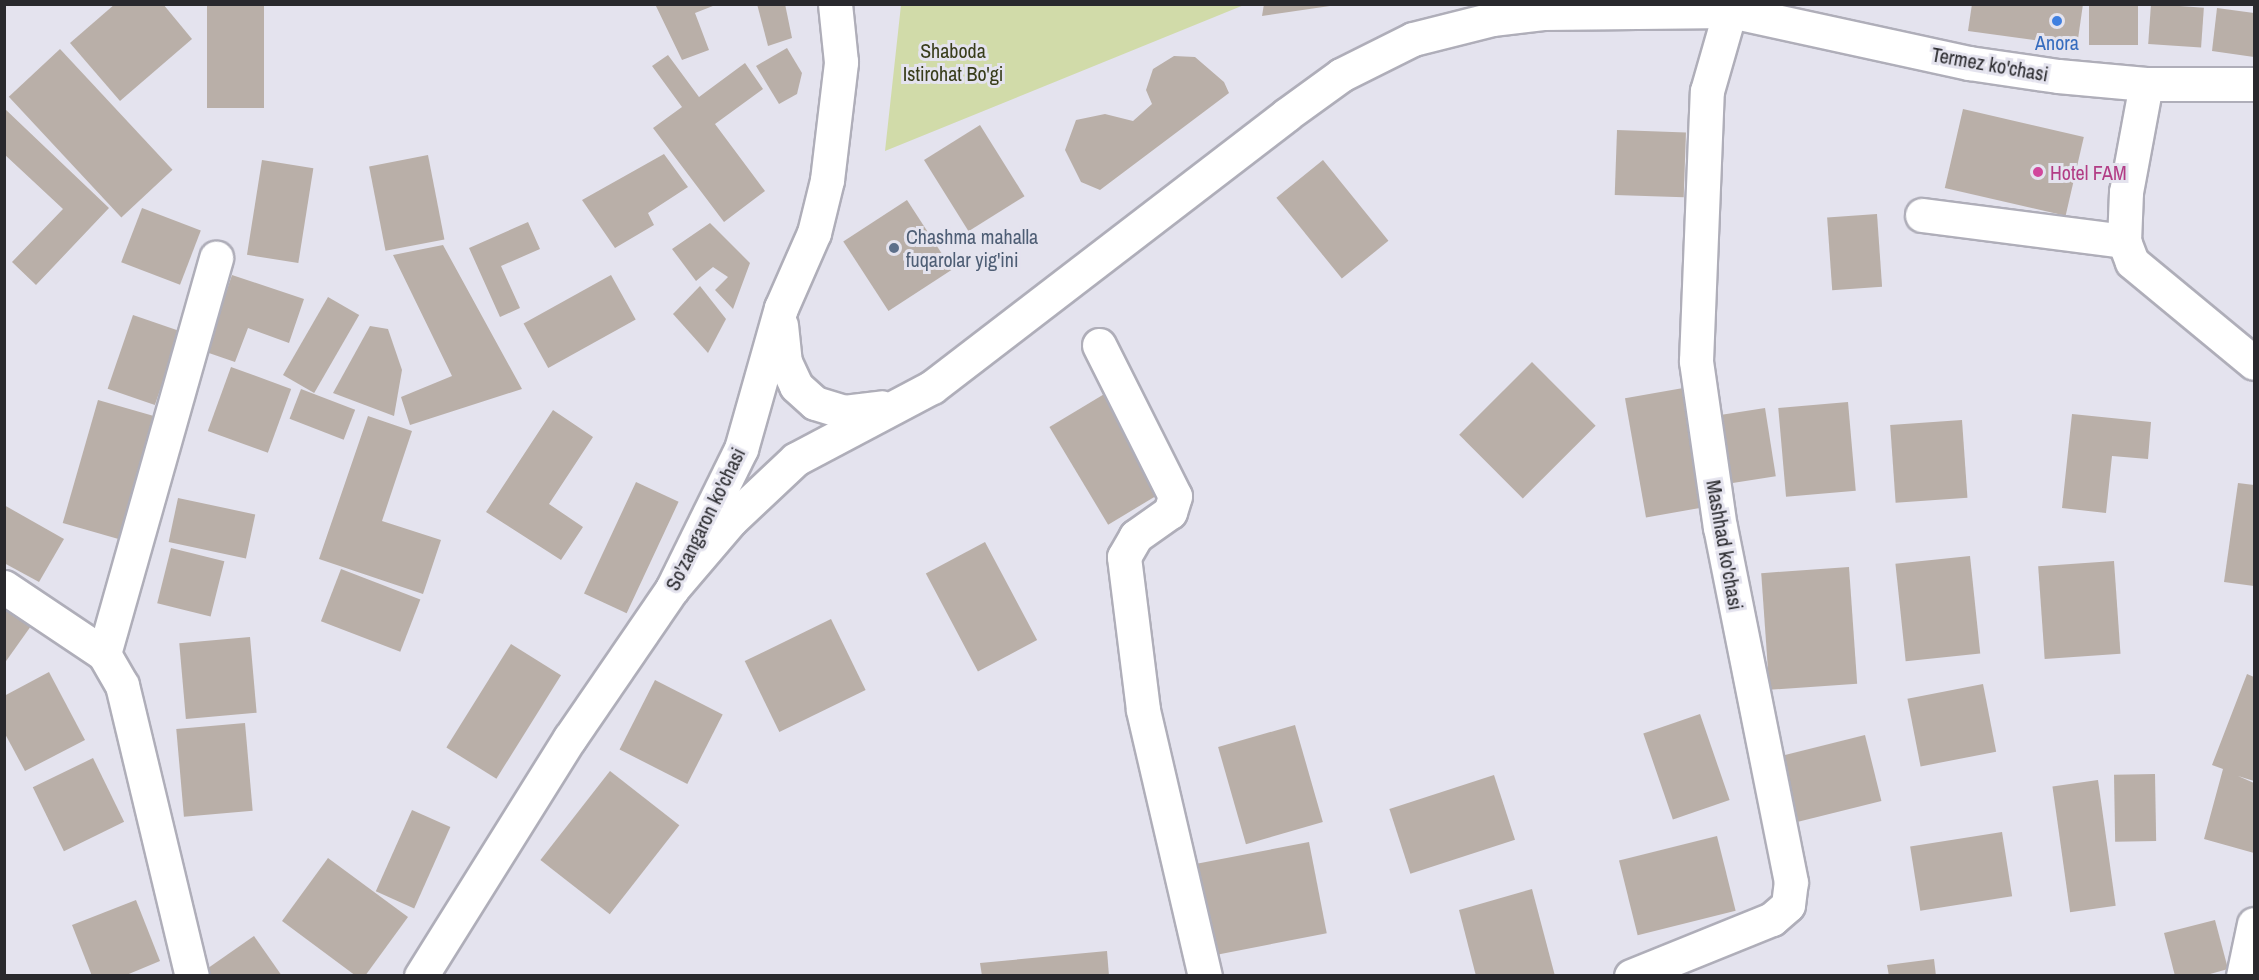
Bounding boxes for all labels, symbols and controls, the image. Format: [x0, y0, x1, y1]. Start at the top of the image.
marker: Anora [2050, 14, 2064, 28]
place label: Anora [2035, 30, 2079, 54]
park label: Shaboda Istirohat Bo'gi [903, 38, 1003, 85]
street label: Termez ko'chasi [1930, 42, 2050, 86]
place label: Hotel FAM [2050, 160, 2127, 184]
marker: Hotel FAM [2031, 165, 2045, 179]
place label: Chashma mahalla fuqarolar yig'ini [906, 225, 1038, 272]
marker: Chashma mahalla fuqarolar yig'ini [887, 241, 901, 255]
street label: So'zangaron ko'chasi [660, 444, 750, 594]
street label: Mashhad ko'chasi [1702, 478, 1748, 612]

